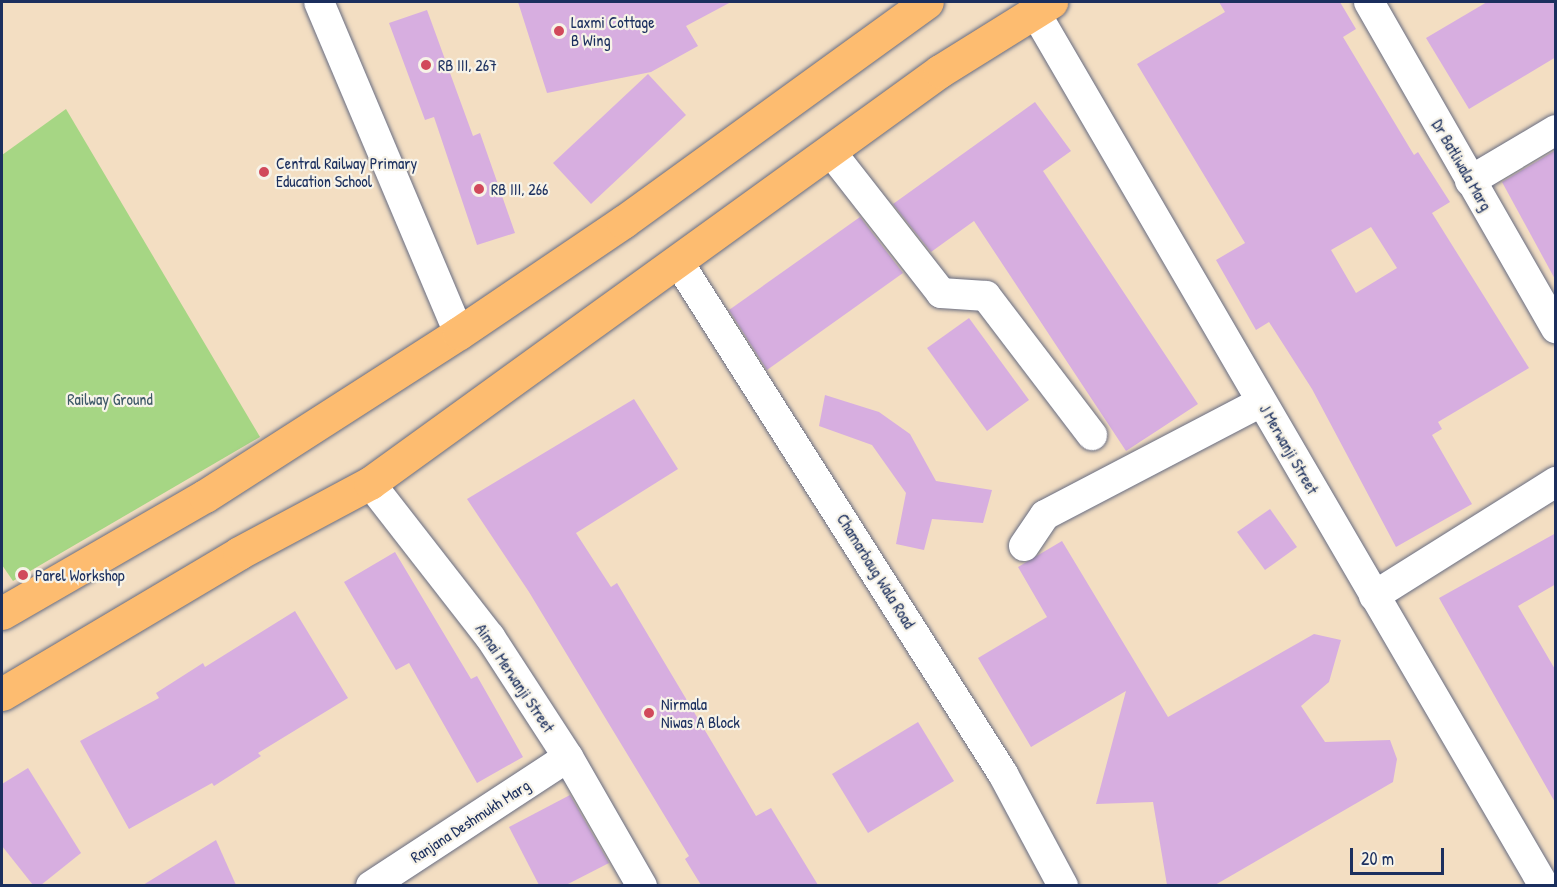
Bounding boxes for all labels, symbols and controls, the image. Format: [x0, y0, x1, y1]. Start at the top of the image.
place label: Laxmi Cottage B Wing [571, 12, 655, 50]
marker: Laxmi Cottage B Wing [552, 24, 566, 38]
place label: RB III, 267 [438, 55, 497, 75]
marker: RB III, 267 [419, 58, 433, 72]
street label: Dr Batliwala Marg [1428, 116, 1496, 214]
place label: Central Railway Primary Education School [276, 153, 417, 191]
marker: Central Railway Primary Education School [257, 165, 271, 179]
place label: RB III, 266 [491, 179, 549, 199]
marker: RB III, 266 [472, 182, 486, 196]
park label: Railway Ground [67, 389, 153, 409]
street label: J Merwanji Street [1255, 401, 1323, 497]
street label: Chamarbaug Wala Road [833, 510, 919, 632]
place label: Parel Workshop [35, 565, 125, 585]
marker: Parel Workshop [16, 568, 30, 582]
street label: Aimai Merwanji Street [472, 620, 558, 736]
place label: Nirmala Niwas A Block [661, 694, 740, 732]
marker: Nirmala Niwas A Block [642, 706, 656, 720]
street label: Ranjana Deshmukh Marg [407, 775, 533, 867]
scale bar [1353, 836, 1448, 874]
text: 20 m [1361, 846, 1394, 871]

